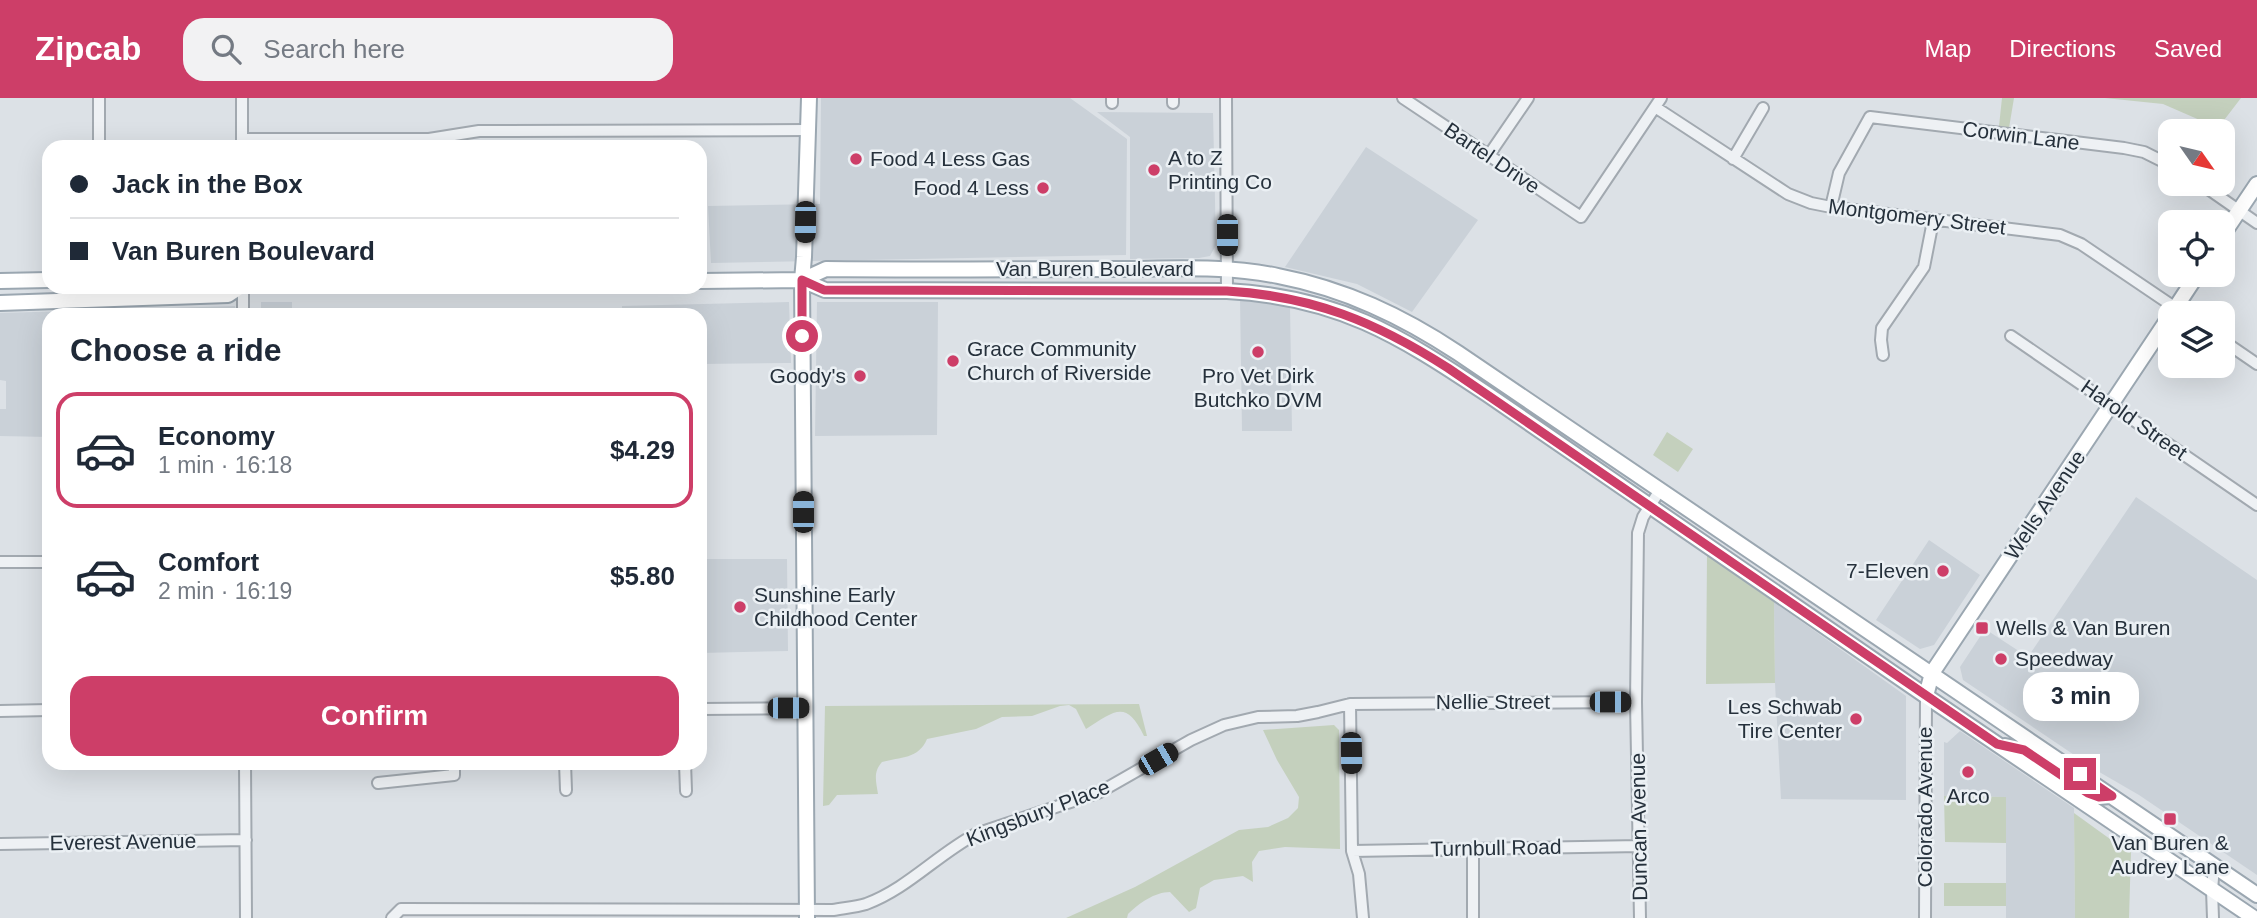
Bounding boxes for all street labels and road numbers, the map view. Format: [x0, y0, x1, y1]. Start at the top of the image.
street label: Bartel Drive [1440, 117, 1544, 198]
street label: Corwin Lane [1961, 117, 2081, 154]
street label: Montgomery Street [1827, 194, 2007, 239]
street label: Van Buren Boulevard [996, 257, 1194, 280]
street label: Harold Street [2077, 375, 2192, 465]
street label: Wells Avenue [2000, 446, 2089, 564]
street label: Nellie Street [1436, 690, 1550, 713]
street label: Colorado Avenue [1913, 727, 1936, 887]
street label: Duncan Avenue [1626, 753, 1651, 901]
street label: Kingsbury Place [963, 775, 1113, 850]
street label: Everest Avenue [49, 829, 197, 854]
street label: Turnbull Road [1430, 835, 1562, 860]

